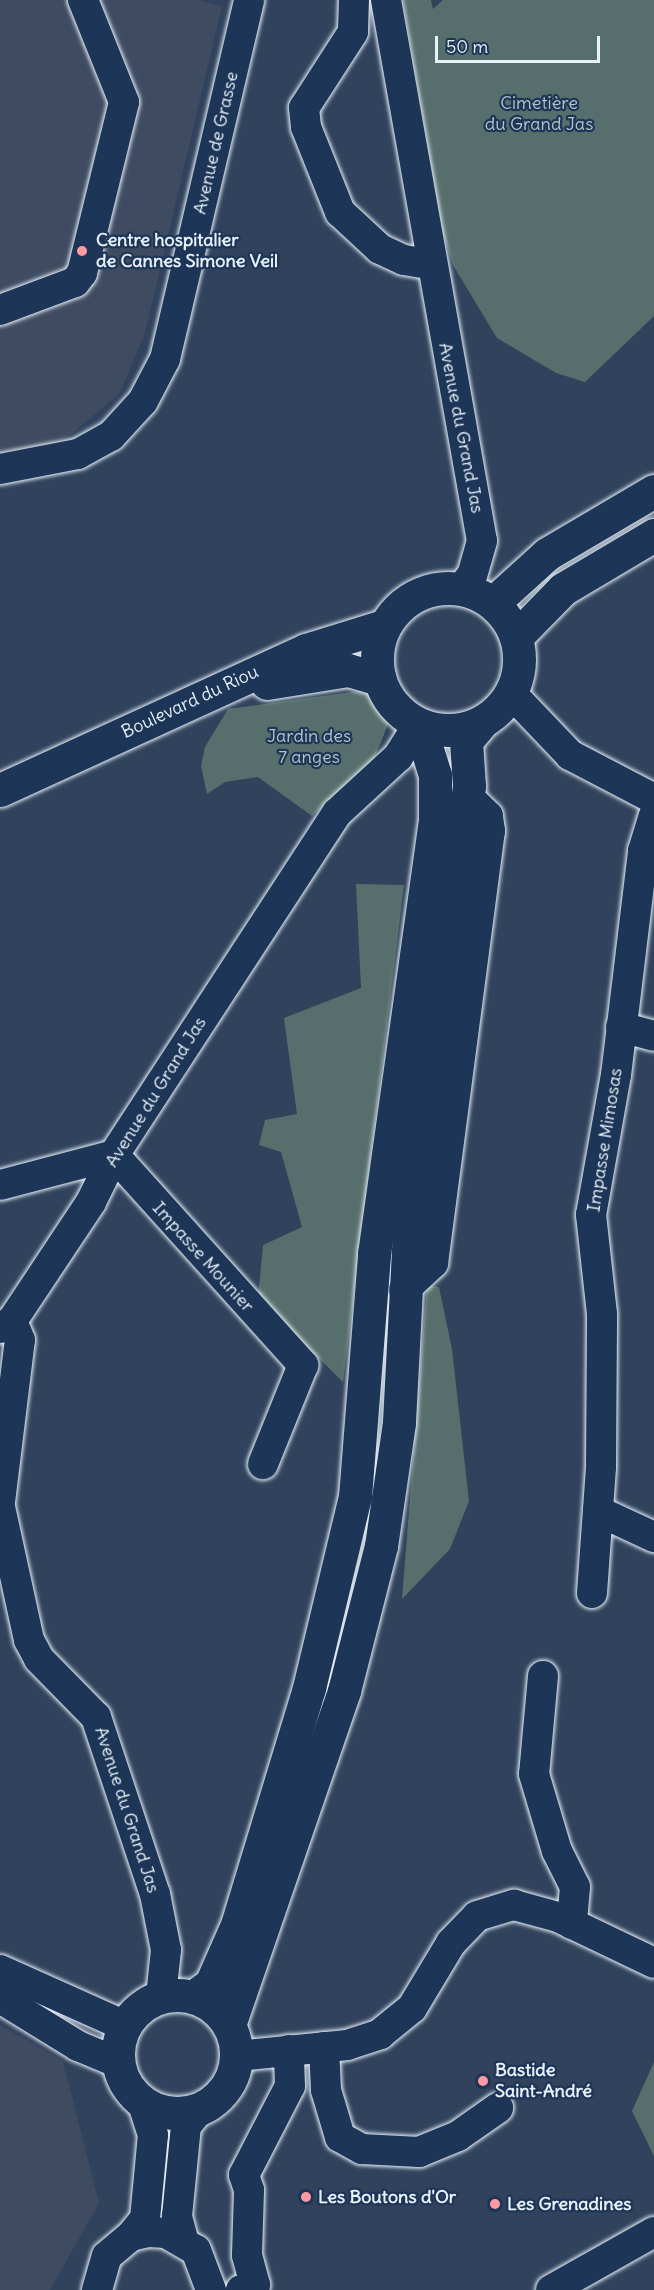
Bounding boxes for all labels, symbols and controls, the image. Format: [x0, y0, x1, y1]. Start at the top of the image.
scale bar [438, 24, 603, 62]
text: 50 m [446, 35, 488, 58]
street label: Avenue de Grasse [189, 70, 243, 216]
park label: Cimetière du Grand Jas [485, 93, 593, 136]
place label: Centre hospitalier de Cannes Simone Veil [96, 230, 278, 272]
marker: Centre hospitalier de Cannes Simone Veil [73, 242, 91, 260]
street label: Avenue du Grand Jas [434, 341, 488, 515]
street label: Boulevard du Riou [118, 661, 262, 743]
park label: Jardin des 7 anges [267, 726, 351, 768]
street label: Avenue du Grand Jas [101, 1013, 211, 1171]
street label: Impasse Mimosas [583, 1066, 627, 1214]
street label: Impasse Mounier [148, 1197, 258, 1317]
street label: Avenue du Grand Jas [90, 1724, 164, 1896]
place label: Bastide Saint-André [495, 2060, 592, 2102]
marker: Bastide Saint-André [476, 2074, 490, 2088]
place label: Les Boutons d'Or [318, 2186, 456, 2208]
marker: Les Boutons d'Or [299, 2190, 313, 2204]
place label: Les Grenadines [507, 2193, 631, 2215]
marker: Les Grenadines [488, 2197, 502, 2211]

